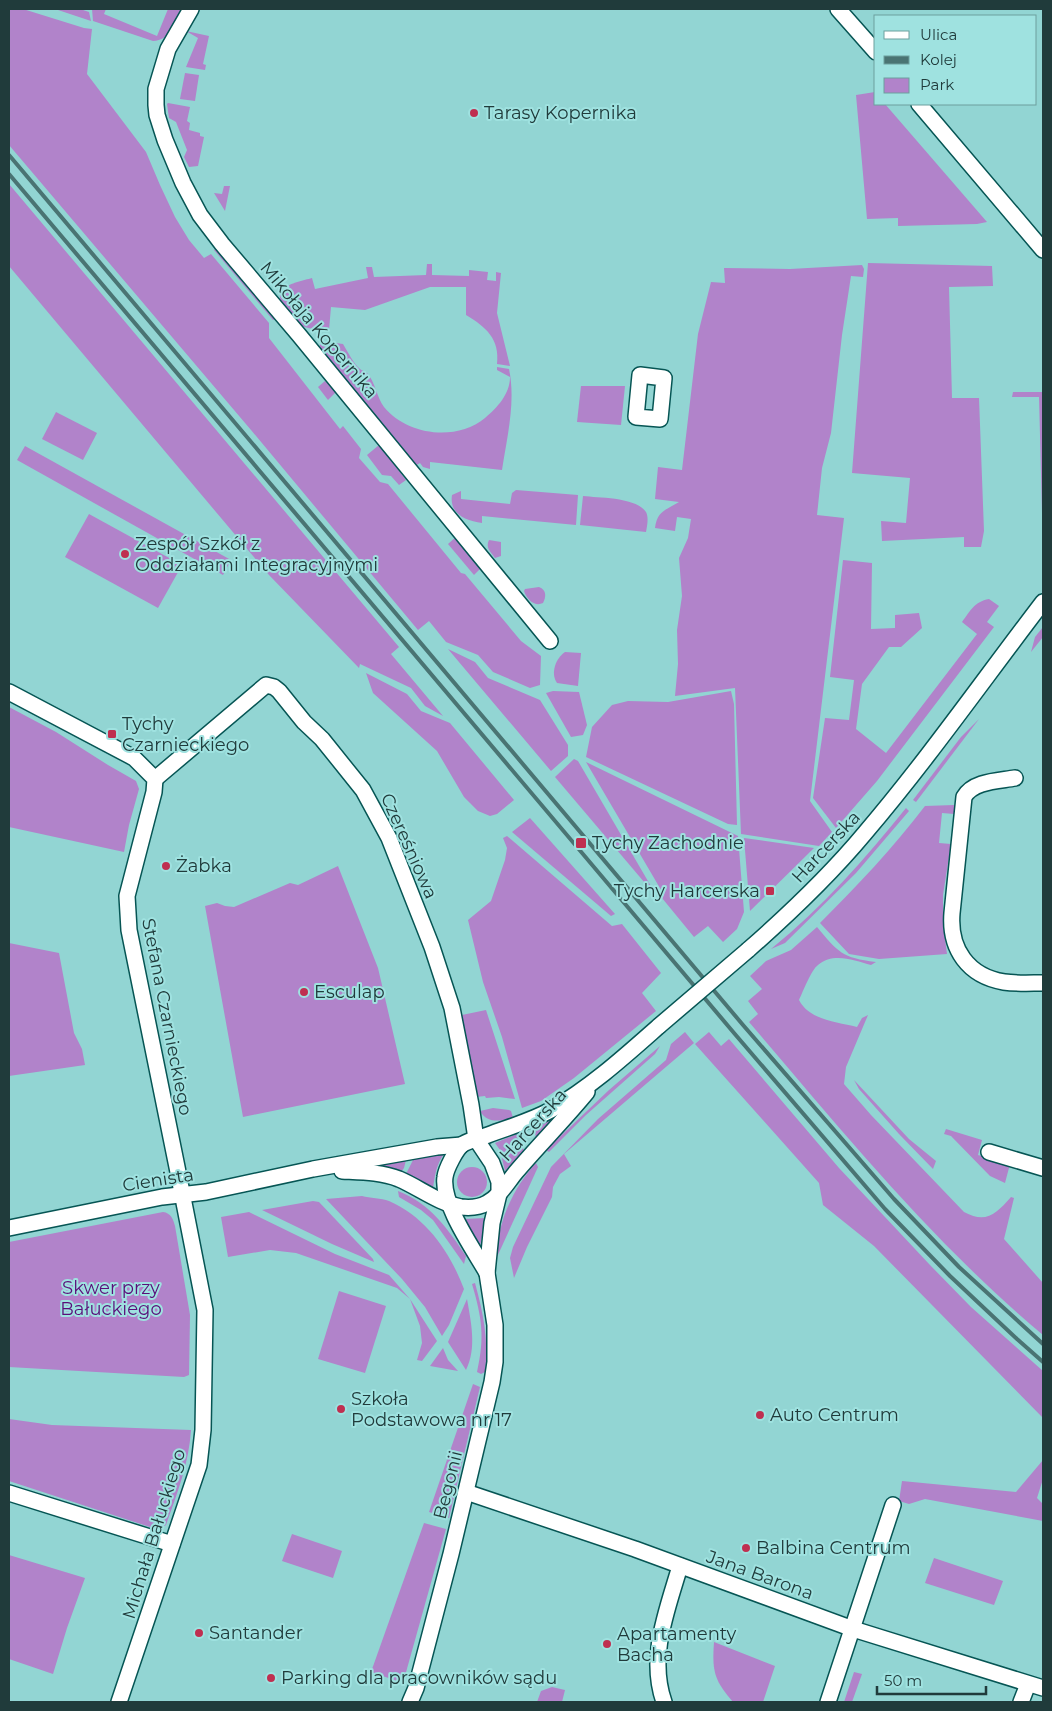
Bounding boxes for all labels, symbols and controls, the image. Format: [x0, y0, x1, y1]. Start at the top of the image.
legend [874, 15, 1037, 105]
text: Ulica [920, 25, 957, 44]
text: Kolej [920, 50, 957, 69]
text: Park [920, 75, 954, 94]
place label: Tarasy Kopernika [484, 102, 637, 124]
marker: Tarasy Kopernika [468, 107, 480, 119]
street label: Mikołaja Kopernika [255, 257, 383, 403]
place label: Zespół Szkół z Oddziałami Integracyjnymi [135, 533, 378, 576]
marker: Zespół Szkół z Oddziałami Integracyjnymi [119, 548, 131, 560]
place label: Tychy Czarnieckiego [122, 713, 249, 756]
marker: Tychy Czarnieckiego [106, 728, 118, 740]
street label: Czereśniowa [376, 790, 442, 902]
street label: Harcerska [787, 806, 865, 888]
place label: Tychy Zachodnie [592, 832, 744, 854]
marker: Tychy Zachodnie [574, 836, 588, 850]
place label: Żabka [176, 855, 232, 877]
marker: Żabka [160, 860, 172, 872]
place label: Tychy Harcerska [614, 880, 760, 902]
marker: Tychy Harcerska [764, 885, 776, 897]
street label: Stefana Czarnieckiego [137, 917, 197, 1117]
place label: Esculap [314, 981, 385, 1003]
marker: Esculap [298, 986, 310, 998]
street label: Harcerska [495, 1084, 571, 1166]
street label: Cienista [121, 1164, 195, 1196]
park label: Skwer przy Bałuckiego [60, 1277, 162, 1320]
place label: Szkoła Podstawowa nr 17 [351, 1388, 512, 1431]
marker: Szkoła Podstawowa nr 17 [335, 1403, 347, 1415]
place label: Auto Centrum [770, 1404, 899, 1426]
marker: Auto Centrum [754, 1409, 766, 1421]
street label: Michała Bałuckiego [118, 1446, 190, 1622]
street label: Begonii [429, 1448, 467, 1522]
place label: Balbina Centrum [756, 1537, 911, 1559]
marker: Balbina Centrum [740, 1542, 752, 1554]
street label: Jana Barona [702, 1545, 817, 1605]
place label: Santander [209, 1622, 303, 1644]
place label: Apartamenty Bacha [617, 1623, 737, 1666]
marker: Santander [193, 1627, 205, 1639]
marker: Apartamenty Bacha [601, 1638, 613, 1650]
scale bar [877, 1664, 986, 1696]
place label: Parking dla pracowników sądu [281, 1667, 557, 1689]
text: 50 m [884, 1671, 922, 1690]
marker: Parking dla pracowników sądu [265, 1672, 277, 1684]

